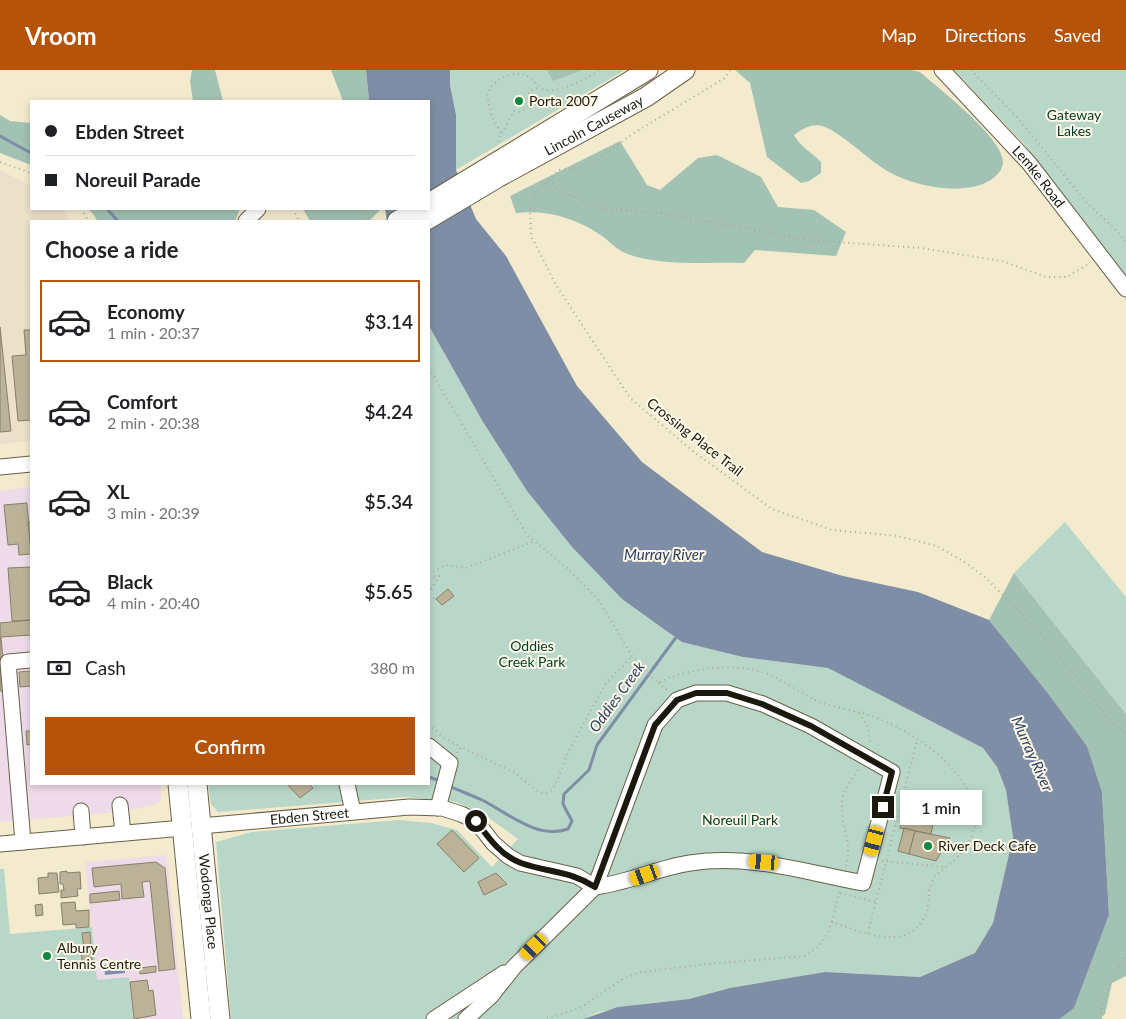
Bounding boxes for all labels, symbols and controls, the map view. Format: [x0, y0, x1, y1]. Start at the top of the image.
text: Vroom [25, 21, 97, 50]
text: Map [881, 24, 917, 46]
text: Directions [945, 24, 1026, 46]
text: Saved [1054, 24, 1101, 46]
street label: Lincoln Causeway [541, 91, 647, 159]
place label: Porta 2007 [529, 92, 598, 109]
marker: Porta 2007 [513, 95, 525, 107]
park label: Gateway Lakes [1047, 106, 1102, 139]
text: Ebden Street [75, 120, 184, 143]
street label: Lemke Road [1009, 142, 1069, 211]
text: Noreuil Parade [75, 168, 201, 191]
text: Choose a ride [45, 236, 179, 263]
icon: car [47, 299, 92, 344]
text: Economy [107, 300, 185, 323]
text: $3.14 [364, 310, 413, 333]
text: 1 min · 20:37 [107, 323, 200, 342]
icon: car [47, 389, 92, 434]
text: Comfort [107, 390, 178, 413]
street label: Crossing Place Trail [644, 394, 747, 479]
text: $4.24 [364, 400, 413, 423]
text: 2 min · 20:38 [107, 413, 200, 432]
icon: car [47, 479, 92, 524]
text: XL [107, 480, 130, 503]
text: $5.34 [364, 490, 413, 513]
text: 3 min · 20:39 [107, 503, 200, 522]
water label: Murray River [624, 545, 705, 563]
icon: car [47, 569, 92, 614]
text: Black [107, 570, 153, 593]
text: $5.65 [364, 580, 413, 603]
text: 4 min · 20:40 [107, 593, 200, 612]
park label: Oddies Creek Park [499, 637, 566, 670]
icon: cash [45, 654, 73, 682]
text: Cash [85, 656, 126, 679]
water label: Oddies Creek [585, 657, 648, 735]
text: 380 m [370, 658, 415, 677]
water label: Murray River [1008, 713, 1058, 795]
button: Confirm [45, 717, 415, 775]
callout: 1 min [900, 790, 983, 824]
route end [872, 796, 894, 818]
text: 1 min [921, 798, 961, 817]
street label: Ebden Street [269, 804, 350, 828]
route start [465, 810, 487, 832]
park label: Noreuil Park [702, 811, 779, 828]
car [862, 825, 885, 857]
place label: River Deck Cafe [938, 837, 1036, 854]
marker: River Deck Cafe [922, 840, 934, 852]
street label: Wodonga Place [196, 853, 222, 950]
car [748, 853, 779, 871]
car [628, 863, 661, 887]
car [518, 931, 549, 963]
place label: Albury Tennis Centre [57, 939, 141, 972]
marker: Albury Tennis Centre [41, 950, 53, 962]

